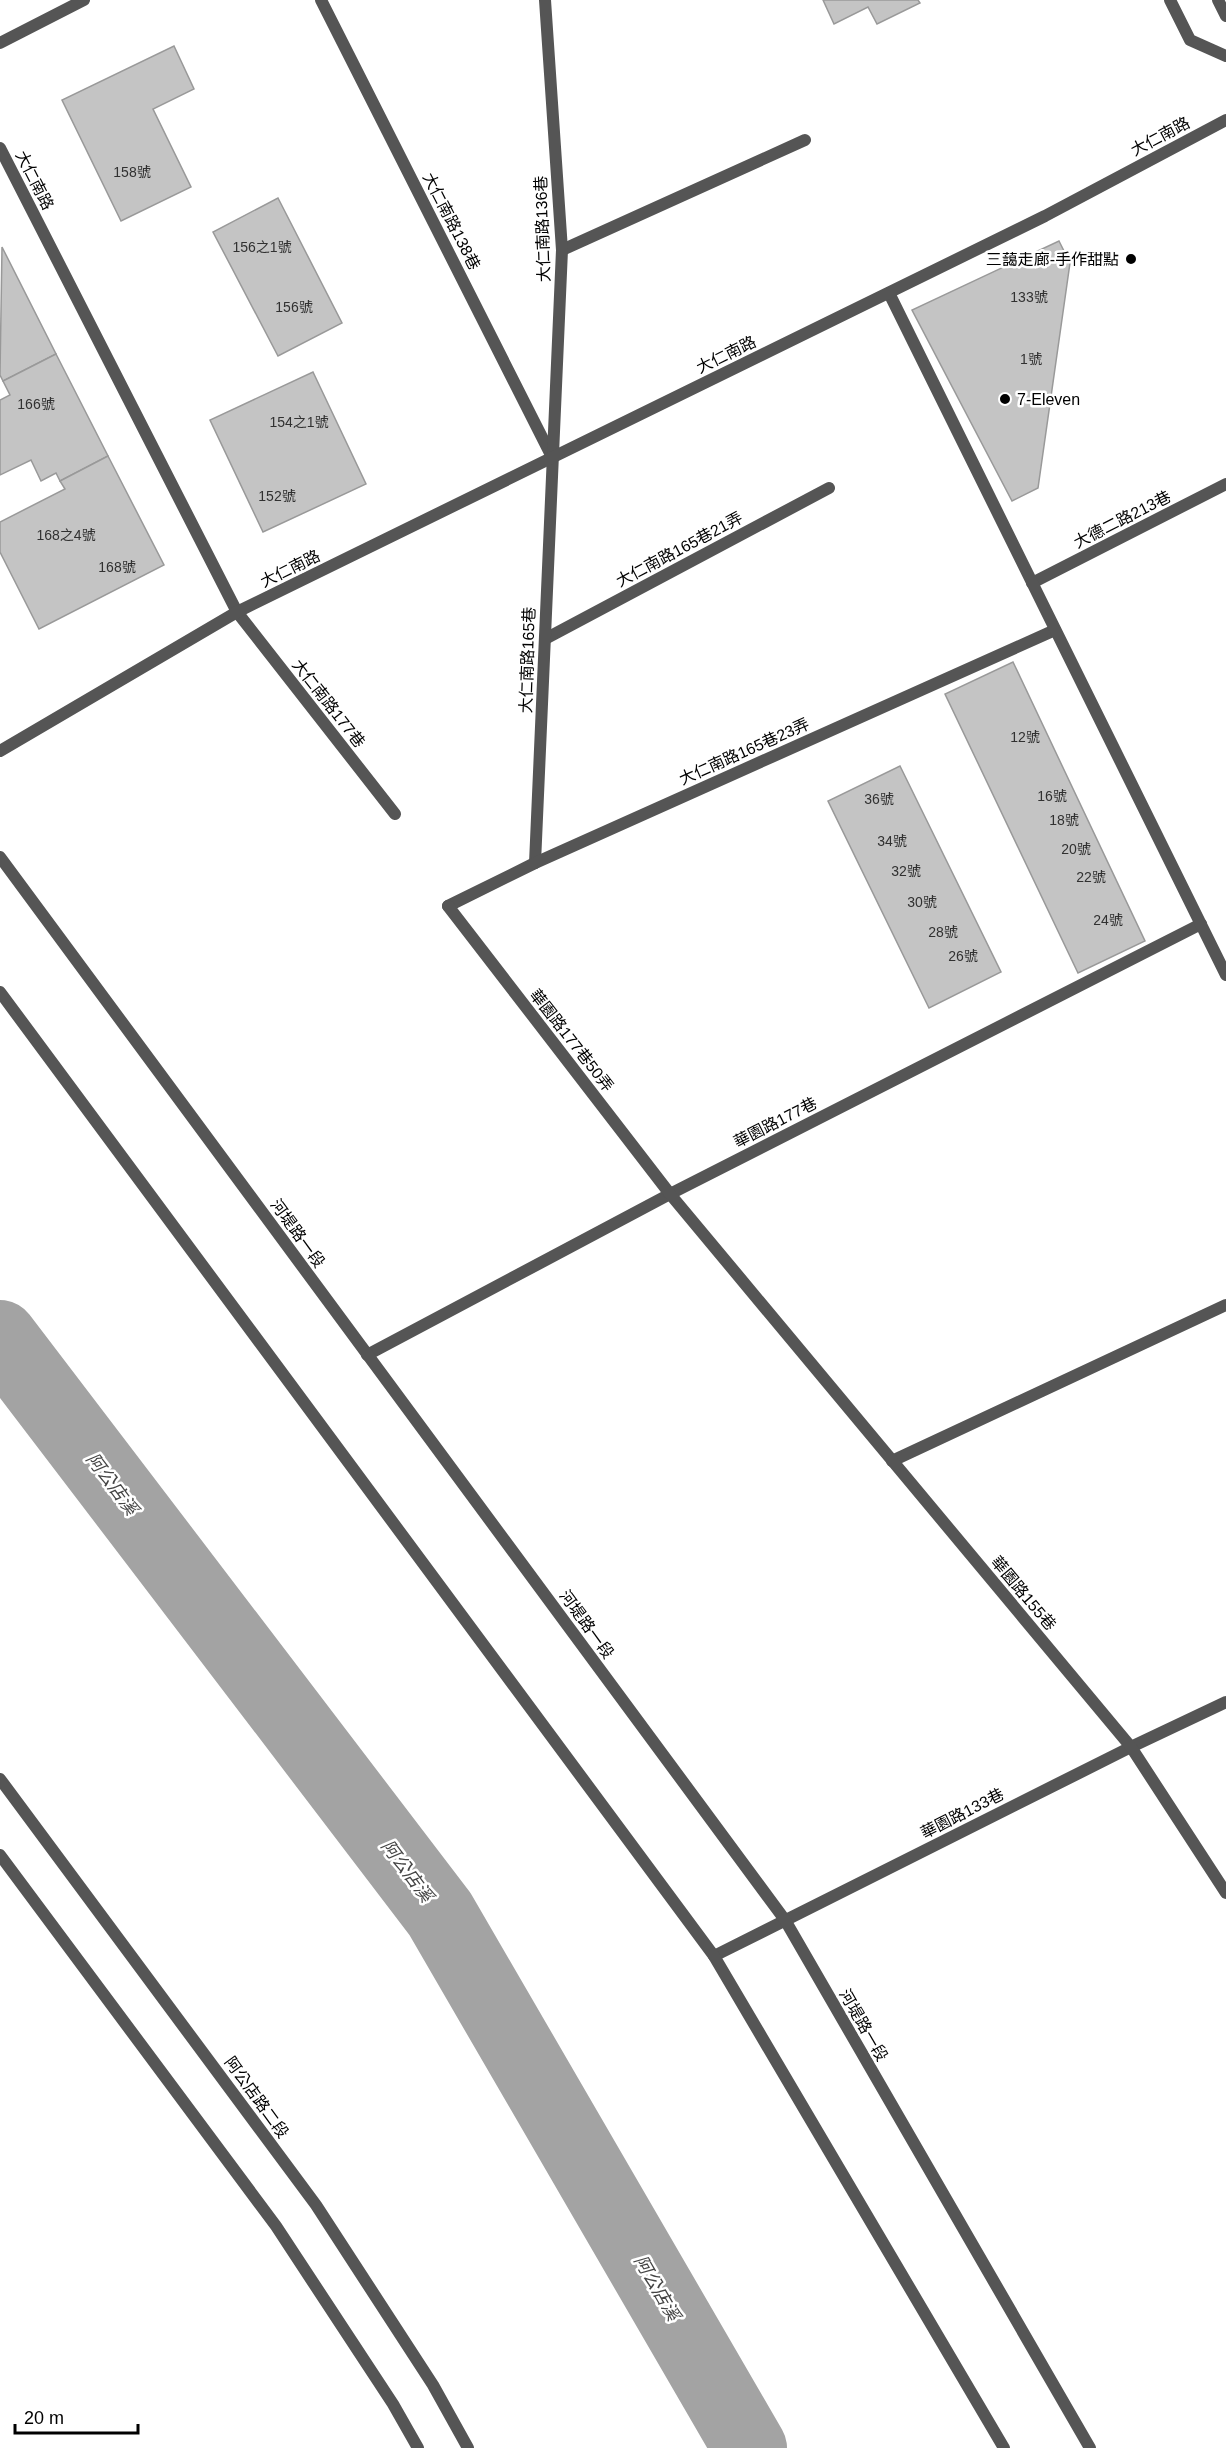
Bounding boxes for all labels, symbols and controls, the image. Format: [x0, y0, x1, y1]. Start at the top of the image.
street label: 大仁南路 [1128, 114, 1192, 159]
street label: 大仁南路 [12, 148, 57, 213]
house number: 158號 [113, 164, 151, 180]
street label: 大仁南路138巷 [420, 170, 483, 273]
street label: 大仁南路136巷 [532, 175, 553, 283]
house number: 156之1號 [232, 239, 292, 255]
place label: 三藹走廊-手作甜點 [986, 251, 1119, 268]
marker: 三藹走廊-手作甜點 [1124, 252, 1138, 266]
house number: 133號 [1010, 289, 1048, 305]
house number: 156號 [275, 299, 313, 315]
street label: 大仁南路 [694, 333, 759, 376]
house number: 1號 [1020, 351, 1042, 367]
place label: 7-Eleven [1017, 391, 1080, 408]
marker: 7-Eleven [998, 392, 1012, 406]
house number: 166號 [17, 396, 55, 412]
house number: 154之1號 [269, 414, 329, 430]
house number: 152號 [258, 488, 296, 504]
street label: 大德二路213巷 [1071, 488, 1174, 551]
street label: 大仁南路165巷21弄 [613, 509, 745, 590]
house number: 168之4號 [36, 527, 96, 543]
street label: 大仁南路 [258, 547, 323, 590]
house number: 168號 [98, 559, 136, 575]
street label: 大仁南路165巷 [517, 606, 538, 714]
street label: 大仁南路177巷 [289, 656, 368, 751]
street label: 大仁南路165巷23弄 [677, 715, 812, 788]
house number: 12號 [1010, 729, 1040, 745]
house number: 16號 [1037, 788, 1067, 804]
house number: 36號 [864, 791, 894, 807]
house number: 18號 [1049, 812, 1079, 828]
house number: 34號 [877, 833, 907, 849]
house number: 20號 [1061, 841, 1091, 857]
house number: 32號 [891, 863, 921, 879]
house number: 22號 [1076, 869, 1106, 885]
house number: 30號 [907, 894, 937, 910]
house number: 24號 [1093, 912, 1123, 928]
house number: 28號 [928, 924, 958, 940]
house number: 26號 [948, 948, 978, 964]
street label: 華園路177巷50弄 [527, 986, 617, 1095]
street label: 華園路177巷 [731, 1094, 819, 1151]
street label: 河堤路一段 [267, 1196, 328, 1271]
water label: 阿公店溪 [82, 1449, 143, 1521]
street label: 華園路155巷 [988, 1553, 1059, 1634]
street label: 河堤路一段 [556, 1587, 617, 1662]
street label: 華園路133巷 [918, 1785, 1006, 1842]
water label: 阿公店溪 [377, 1836, 438, 1908]
street label: 河堤路一段 [836, 1986, 891, 2064]
street label: 阿公店路二段 [222, 2053, 292, 2141]
water label: 阿公店溪 [630, 2252, 685, 2327]
scale bar [15, 2397, 138, 2435]
text: 20 m [24, 2408, 64, 2428]

